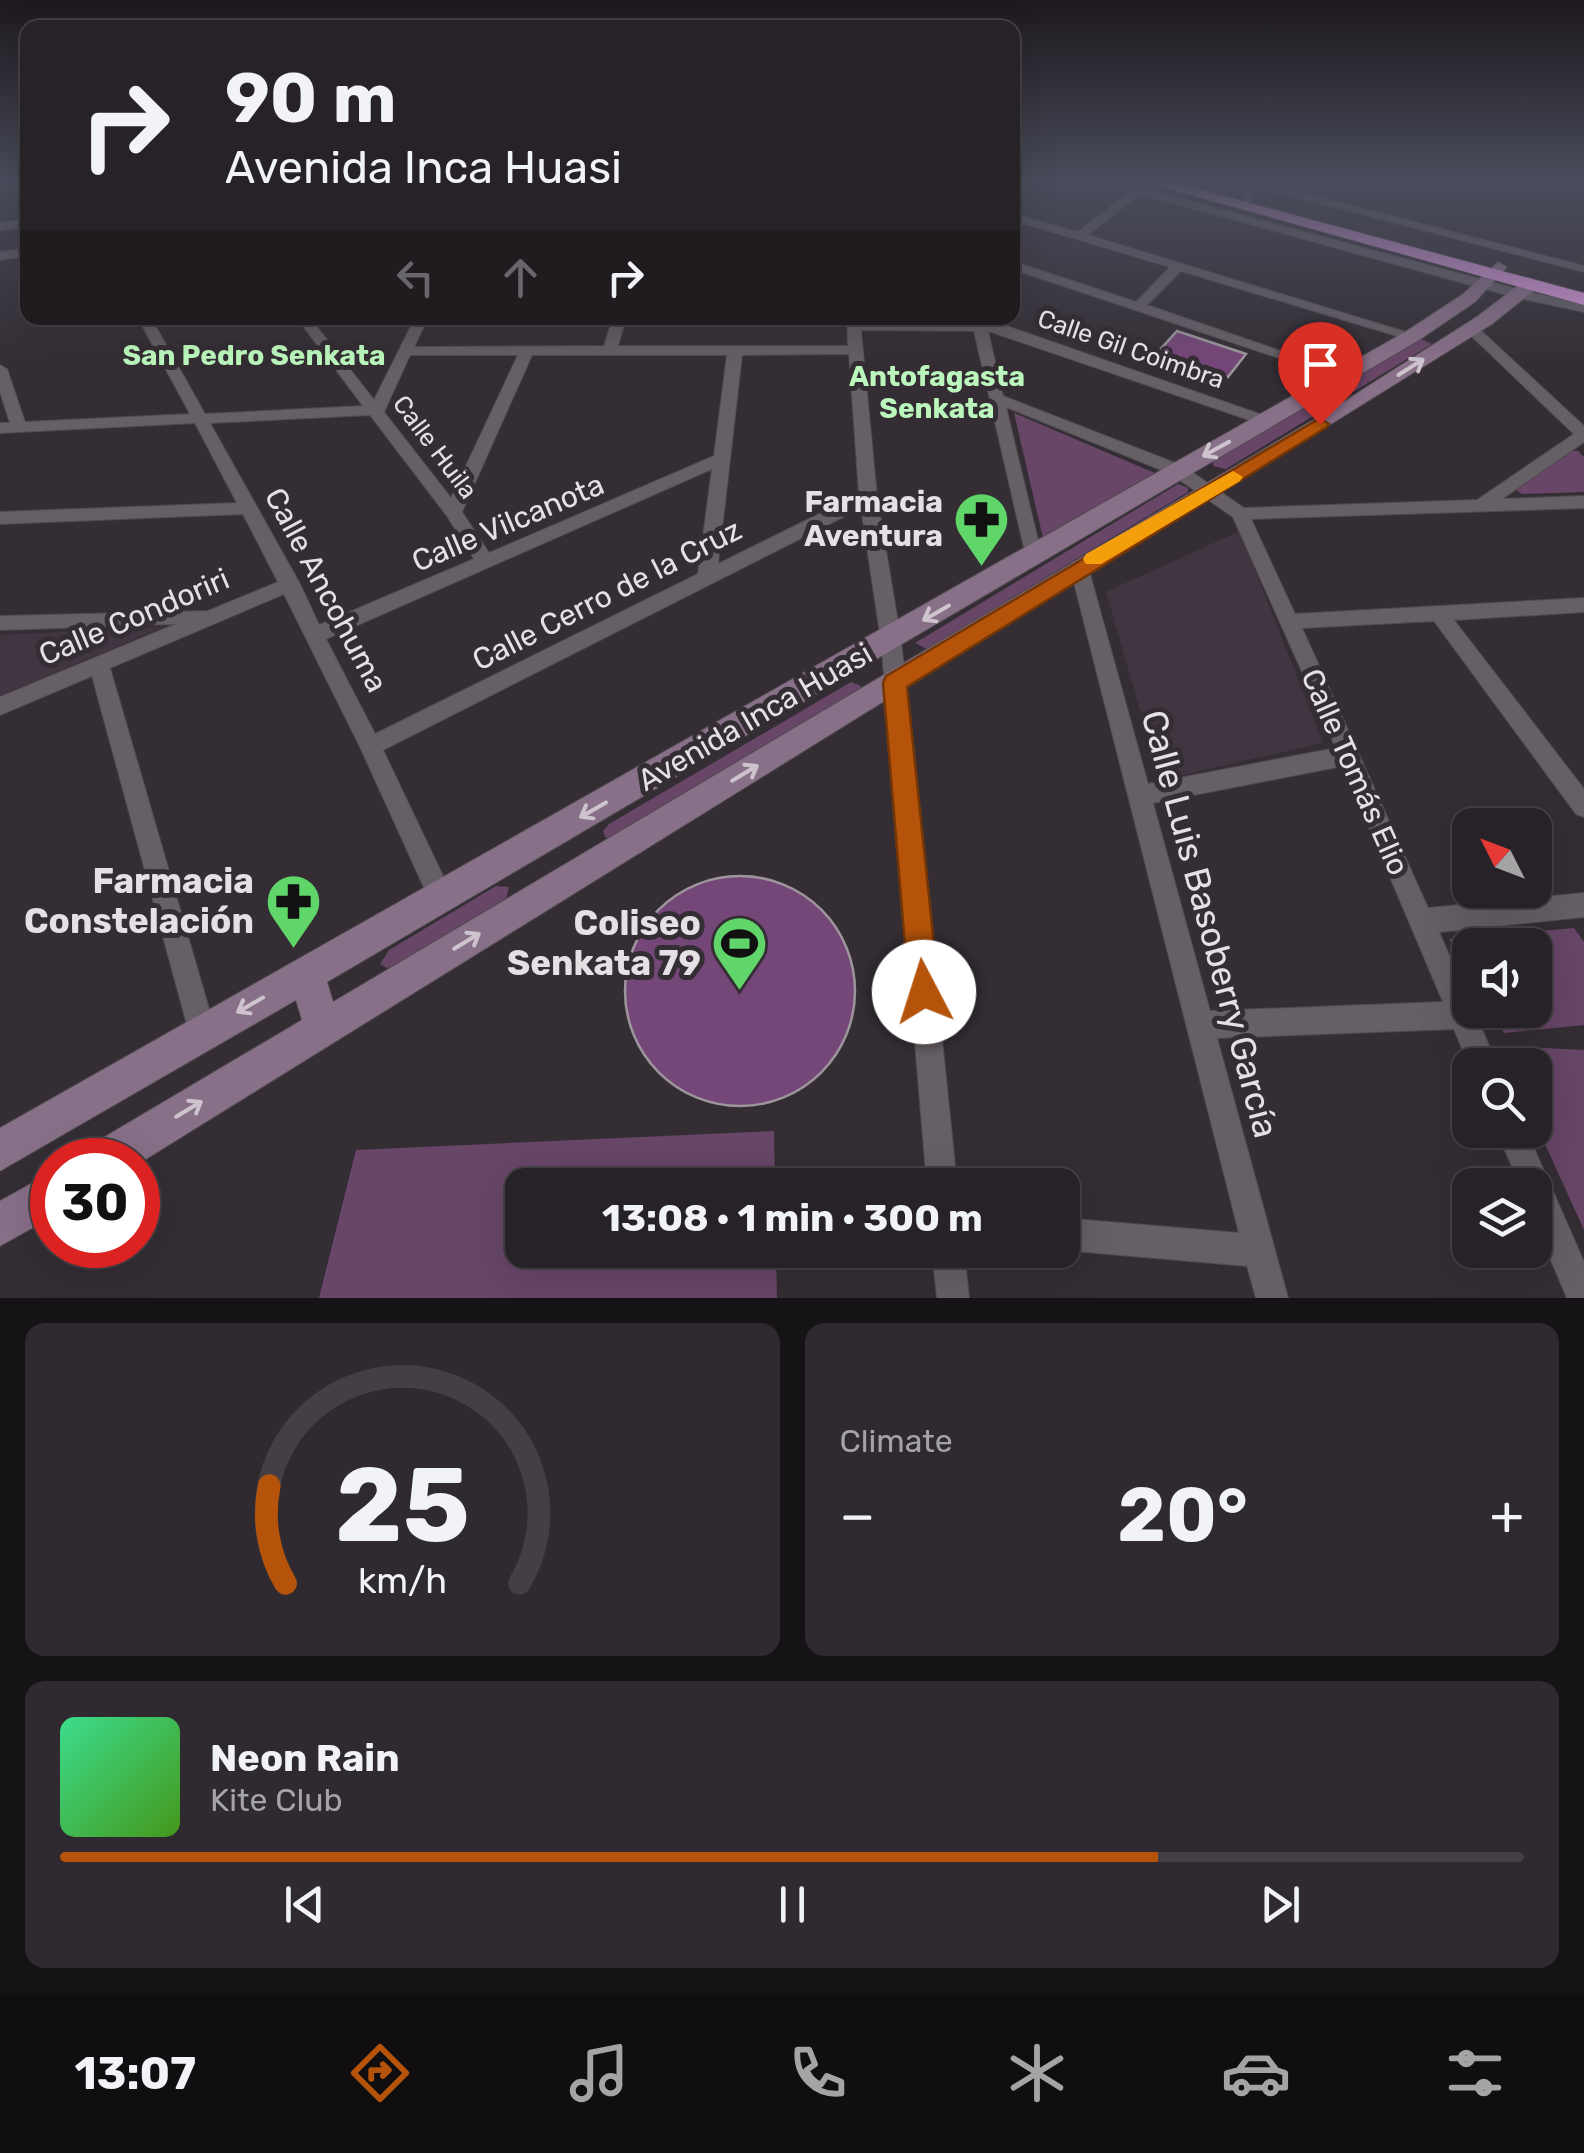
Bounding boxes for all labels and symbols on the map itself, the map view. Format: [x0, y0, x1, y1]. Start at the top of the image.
street label: Calle Gil Coimbra [1034, 304, 1228, 394]
pin [1278, 322, 1363, 425]
district label: San Pedro Senkata [122, 339, 386, 372]
one-way arrow [1396, 356, 1425, 377]
district label: Antofagasta Senkata [849, 360, 1025, 425]
street label: Calle Huila [387, 390, 483, 504]
one-way arrow [1202, 439, 1231, 459]
street label: Calle Vilcanota [407, 466, 609, 580]
street label: Calle Ancohuma [257, 482, 395, 698]
place label: Farmacia Aventura [804, 484, 943, 554]
pharmacy icon: Farmacia Aventura [952, 489, 1012, 568]
street label: Calle Cerro de la Cruz [466, 512, 748, 678]
street label: Calle Condoriri [34, 561, 234, 673]
one-way arrow [922, 604, 951, 624]
street label: Avenida Inca Huasi [631, 635, 879, 799]
street label: Calle Tomás Elio [1293, 663, 1417, 881]
street label: Calle Luis Basoberry García [1133, 706, 1287, 1142]
one-way arrow [730, 763, 759, 783]
one-way arrow [579, 800, 608, 820]
north arrow [1452, 808, 1552, 908]
place label: Farmacia Constelación [24, 860, 254, 942]
pharmacy icon: Farmacia Constelación [263, 871, 323, 950]
place label: Coliseo Senkata 79 [507, 902, 701, 984]
sports icon: Coliseo Senkata 79 [710, 913, 770, 992]
one-way arrow [452, 931, 481, 951]
position arrow [872, 940, 976, 1044]
one-way arrow [236, 996, 265, 1016]
one-way arrow [174, 1099, 203, 1119]
speed limit sign: 30 [30, 1138, 160, 1268]

